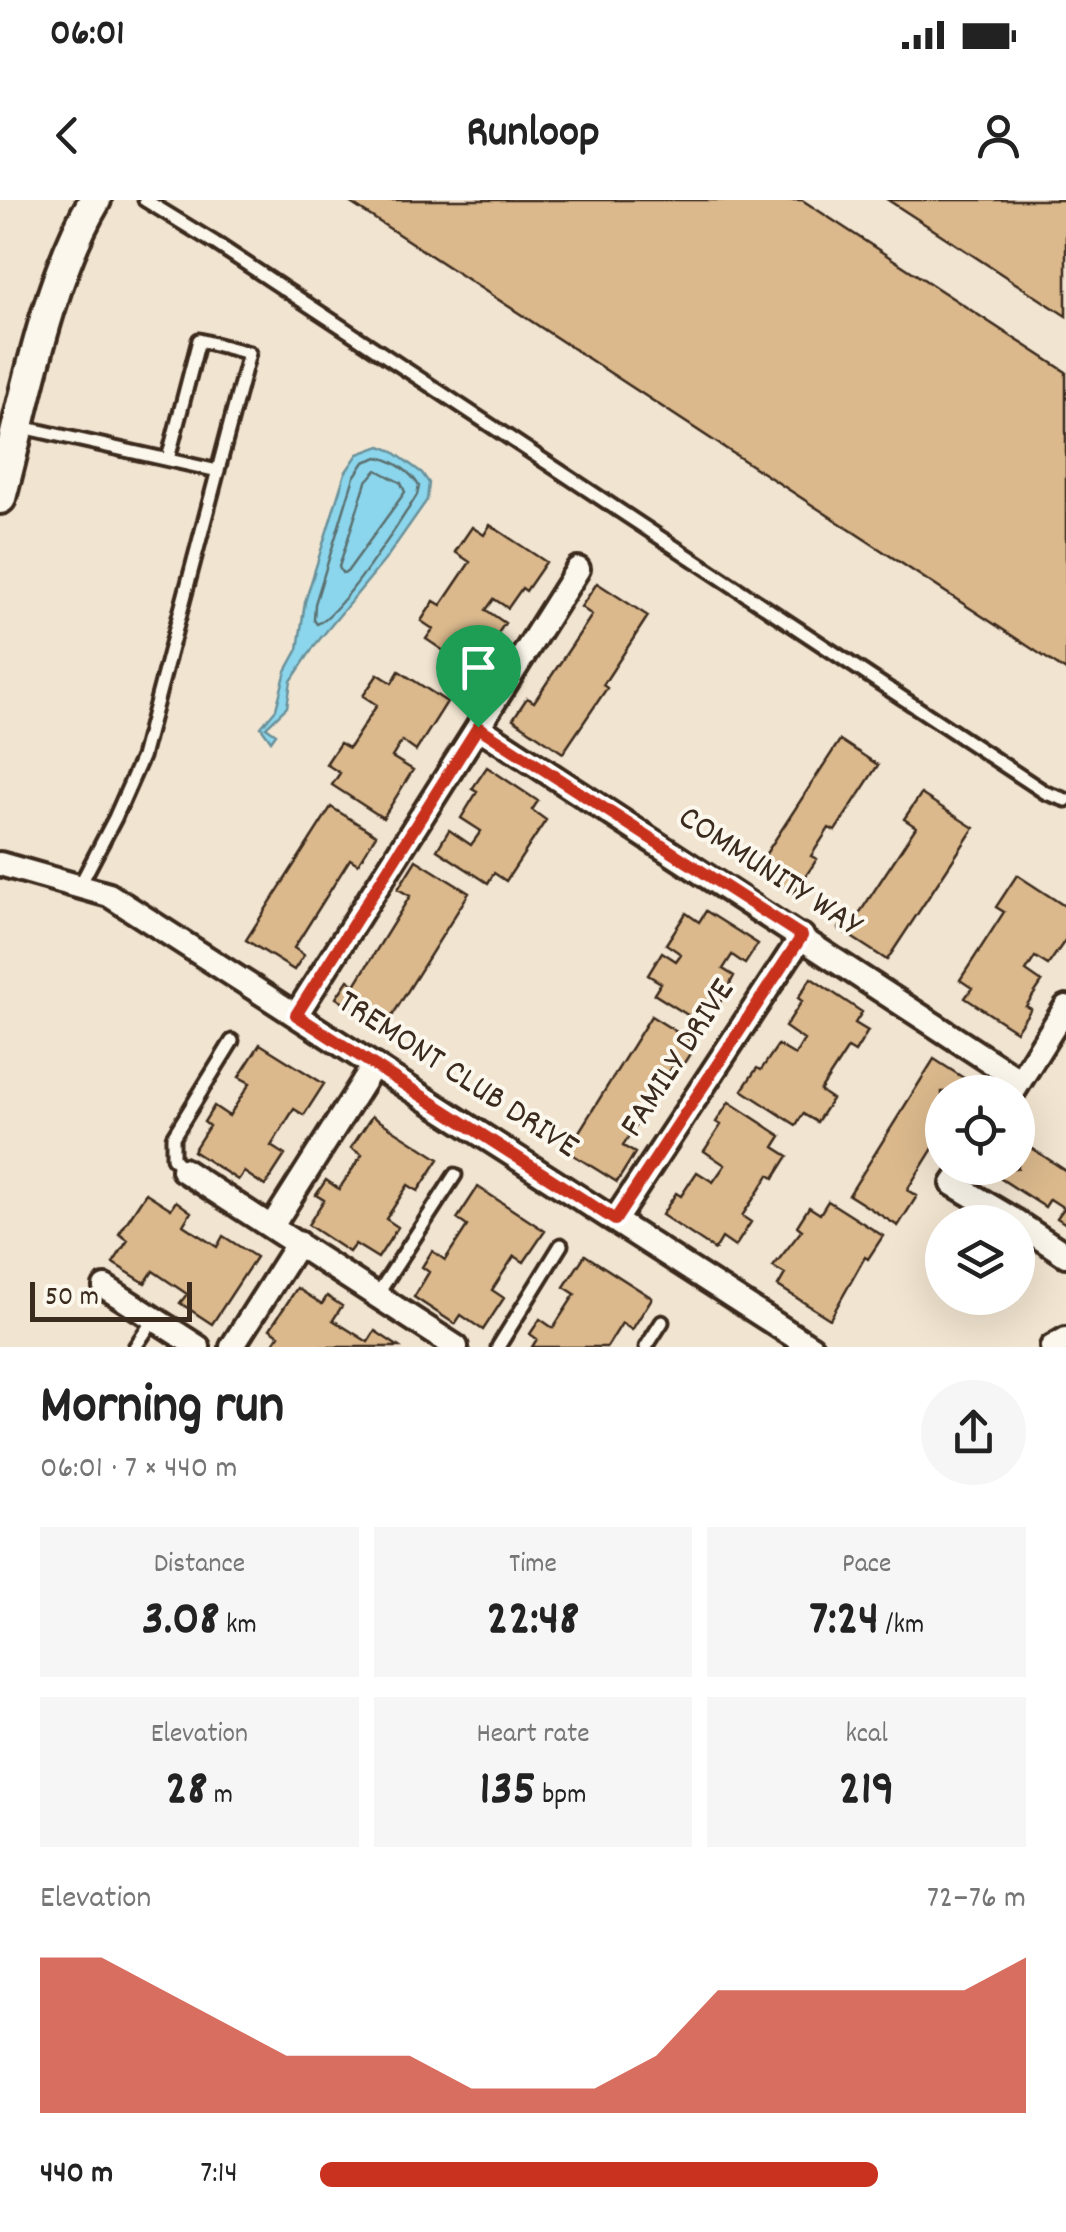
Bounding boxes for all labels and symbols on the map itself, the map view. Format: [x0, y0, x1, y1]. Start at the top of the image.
pin [436, 625, 521, 728]
street label: COMMUNITY WAY [667, 795, 872, 952]
street label: FAMILY DRIVE [609, 970, 749, 1148]
street label: TREMONT CLUB DRIVE [327, 979, 588, 1173]
scale bar [30, 1277, 192, 1322]

